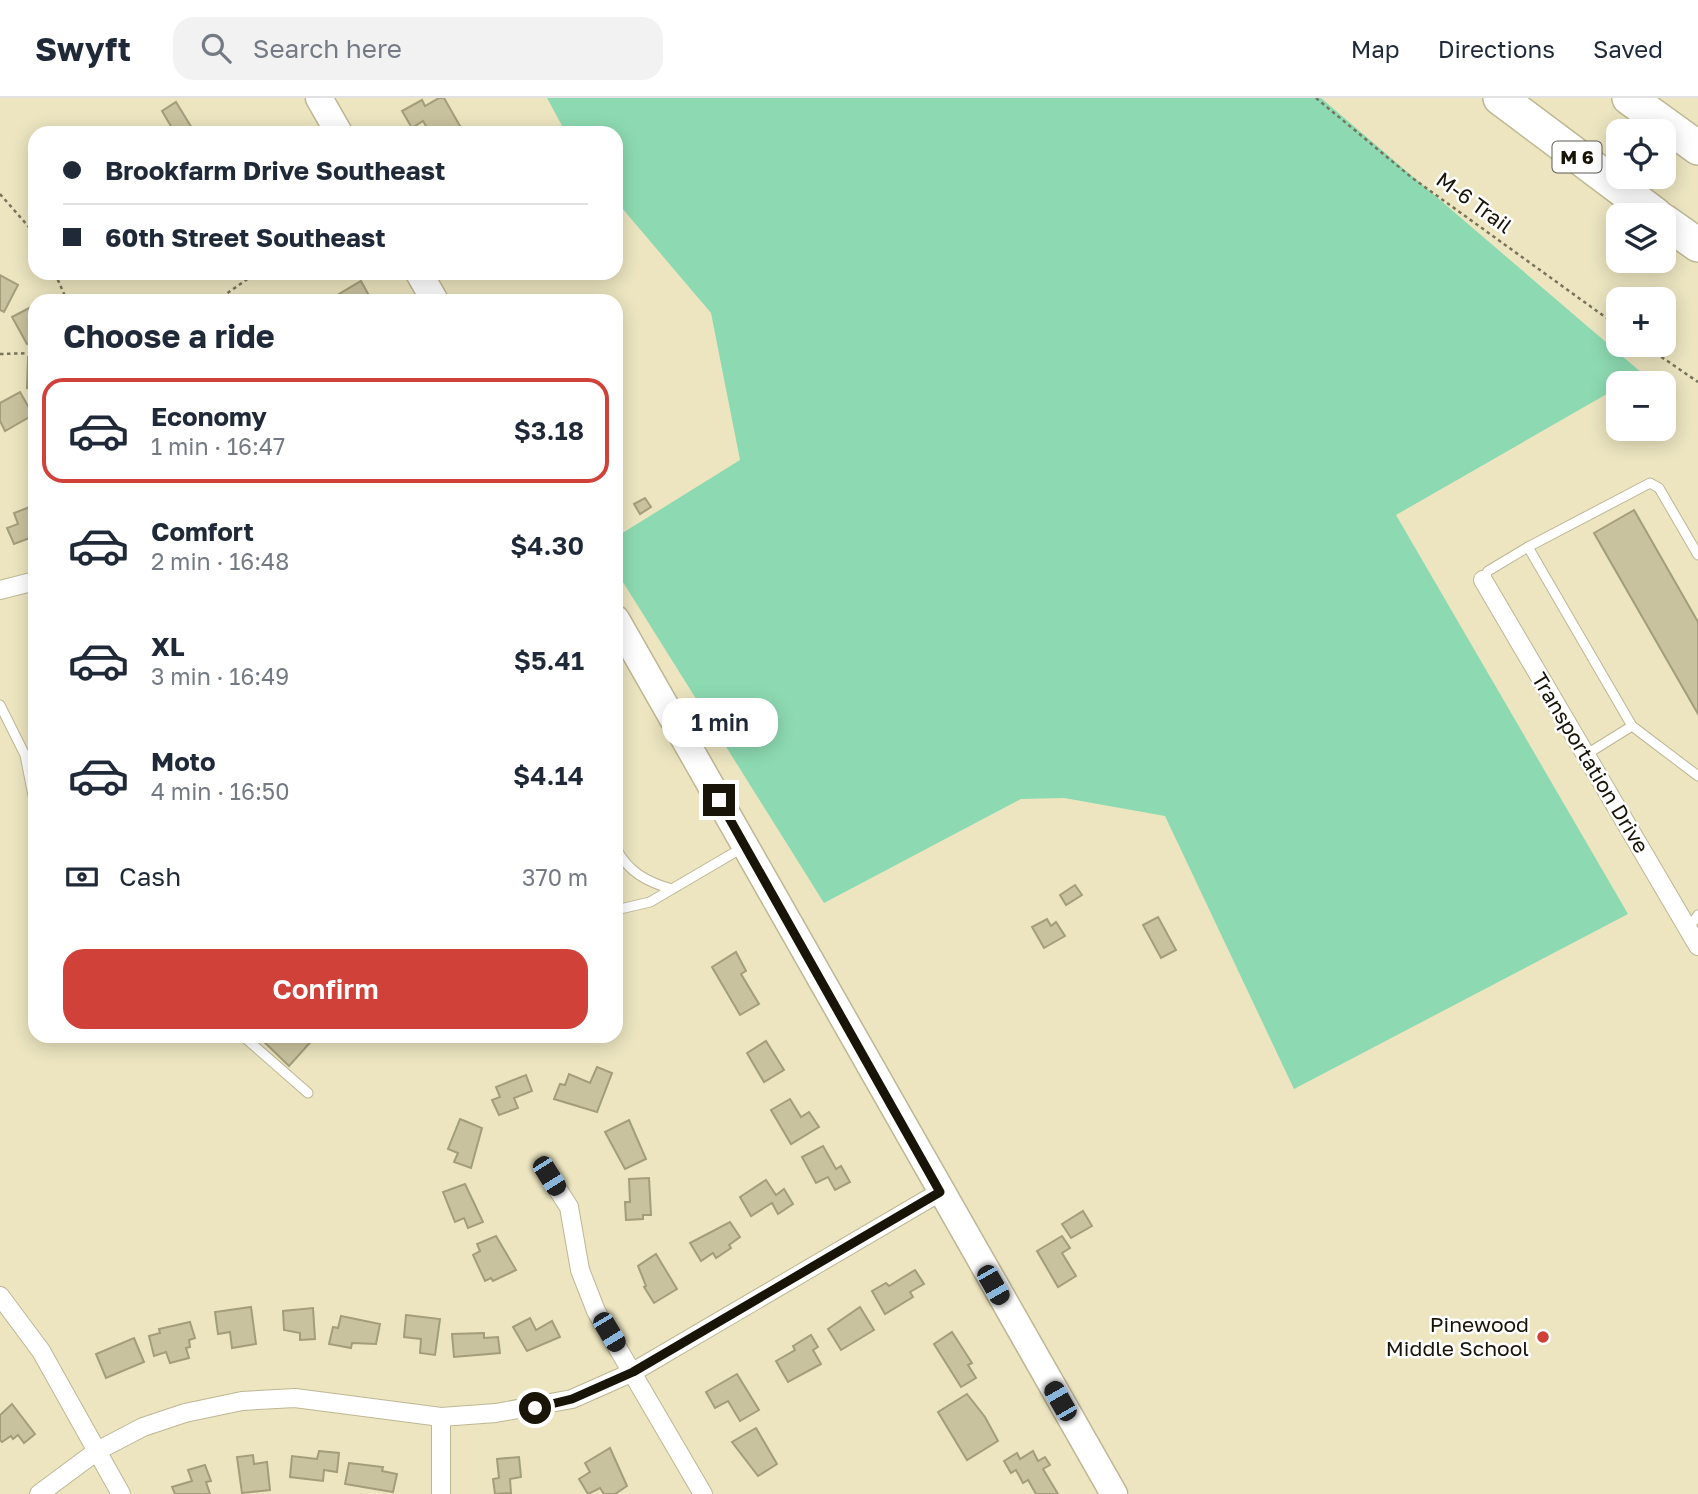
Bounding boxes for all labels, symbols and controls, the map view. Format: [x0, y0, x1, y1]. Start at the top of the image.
search box [173, 17, 663, 80]
text: Swyft [35, 29, 131, 68]
icon: search [197, 29, 235, 67]
text: Search here [253, 33, 402, 64]
text: Map [1351, 34, 1400, 63]
text: Directions [1438, 34, 1555, 63]
text: Saved [1593, 34, 1663, 63]
map controls [1606, 119, 1676, 441]
button: locate [1606, 119, 1676, 189]
road number: M 6 [1552, 142, 1602, 172]
text: Brookfarm Drive Southeast [105, 155, 445, 186]
street label: M-6 Trail [1432, 166, 1518, 238]
button: layers [1606, 203, 1676, 273]
text: 60th Street Southeast [105, 222, 386, 253]
button: + [1606, 287, 1676, 357]
text: Choose a ride [63, 317, 275, 355]
button: − [1606, 371, 1676, 441]
icon: car [67, 399, 130, 462]
text: Economy [151, 401, 267, 432]
text: $3.18 [514, 415, 584, 446]
text: 1 min · 16:47 [151, 432, 285, 460]
icon: car [67, 514, 130, 577]
text: Comfort [151, 516, 254, 547]
text: $4.30 [510, 530, 584, 561]
text: 2 min · 16:48 [151, 547, 289, 575]
icon: car [67, 629, 130, 692]
text: XL [151, 631, 185, 662]
text: $5.41 [514, 645, 584, 676]
text: 3 min · 16:49 [151, 662, 289, 690]
street label: Transportation Drive [1527, 667, 1655, 857]
callout: 1 min [661, 698, 777, 748]
text: 1 min [691, 708, 749, 736]
icon: car [67, 744, 130, 807]
text: Moto [151, 746, 216, 777]
text: $4.14 [513, 760, 584, 791]
text: 4 min · 16:50 [151, 777, 289, 805]
route end [703, 784, 735, 816]
icon: cash [63, 858, 101, 896]
text: Cash [119, 861, 181, 892]
text: 370 m [522, 863, 588, 891]
button: Confirm [63, 949, 588, 1029]
car [529, 1153, 570, 1199]
car [974, 1262, 1013, 1308]
car [590, 1309, 629, 1355]
place label: Pinewood Middle School [1386, 1311, 1529, 1361]
marker: Pinewood Middle School [1535, 1329, 1551, 1345]
car [1041, 1378, 1080, 1424]
route start [519, 1392, 551, 1424]

